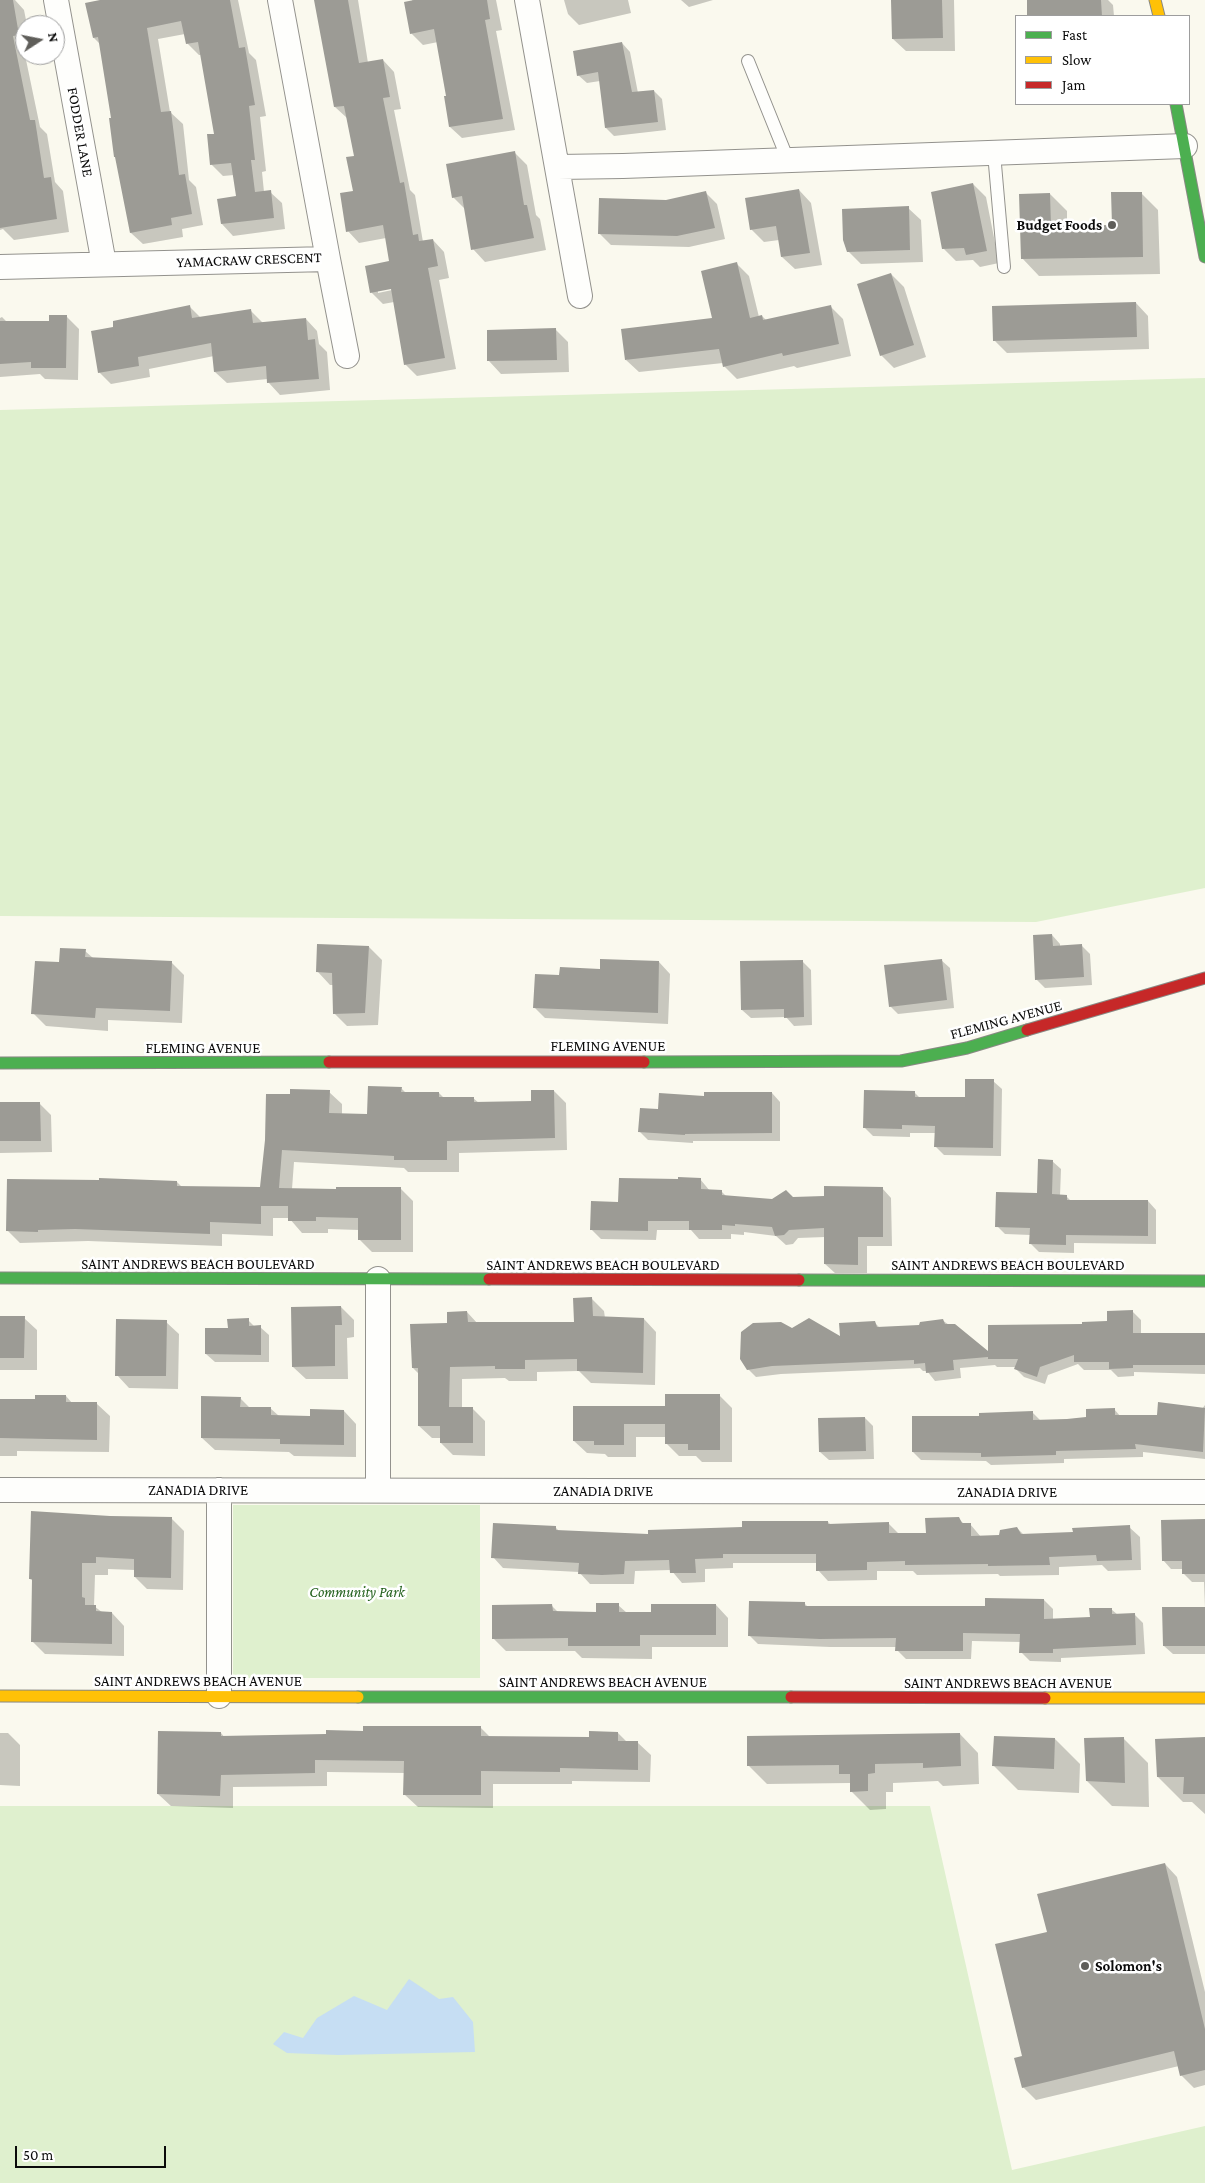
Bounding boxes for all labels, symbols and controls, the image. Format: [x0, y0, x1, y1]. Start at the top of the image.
north arrow [15, 15, 65, 65]
legend [1015, 15, 1190, 105]
text: Fast [1062, 27, 1087, 43]
text: N [45, 31, 63, 44]
text: Slow [1062, 52, 1091, 68]
text: Jam [1062, 77, 1085, 93]
street label: FODDER LANE [63, 86, 97, 178]
place label: Budget Foods [1016, 216, 1102, 234]
marker: Budget Foods [1106, 219, 1118, 231]
street label: YAMACRAW CRESCENT [176, 248, 322, 272]
street label: FLEMING AVENUE [948, 996, 1064, 1044]
street label: FLEMING AVENUE [551, 1037, 665, 1055]
street label: FLEMING AVENUE [146, 1039, 260, 1057]
street label: SAINT ANDREWS BEACH BOULEVARD [81, 1255, 315, 1273]
street label: SAINT ANDREWS BEACH BOULEVARD [486, 1256, 720, 1274]
street label: SAINT ANDREWS BEACH BOULEVARD [891, 1256, 1125, 1274]
street label: ZANADIA DRIVE [148, 1481, 248, 1499]
street label: ZANADIA DRIVE [553, 1482, 653, 1500]
street label: ZANADIA DRIVE [957, 1483, 1057, 1501]
park label: Community Park [309, 1583, 405, 1601]
street label: SAINT ANDREWS BEACH AVENUE [94, 1672, 302, 1690]
street label: SAINT ANDREWS BEACH AVENUE [499, 1673, 707, 1691]
street label: SAINT ANDREWS BEACH AVENUE [904, 1674, 1112, 1692]
place label: Solomon's [1095, 1957, 1162, 1975]
marker: Solomon's [1079, 1960, 1091, 1972]
scale bar [18, 2136, 169, 2168]
text: 50 m [23, 2147, 53, 2163]

